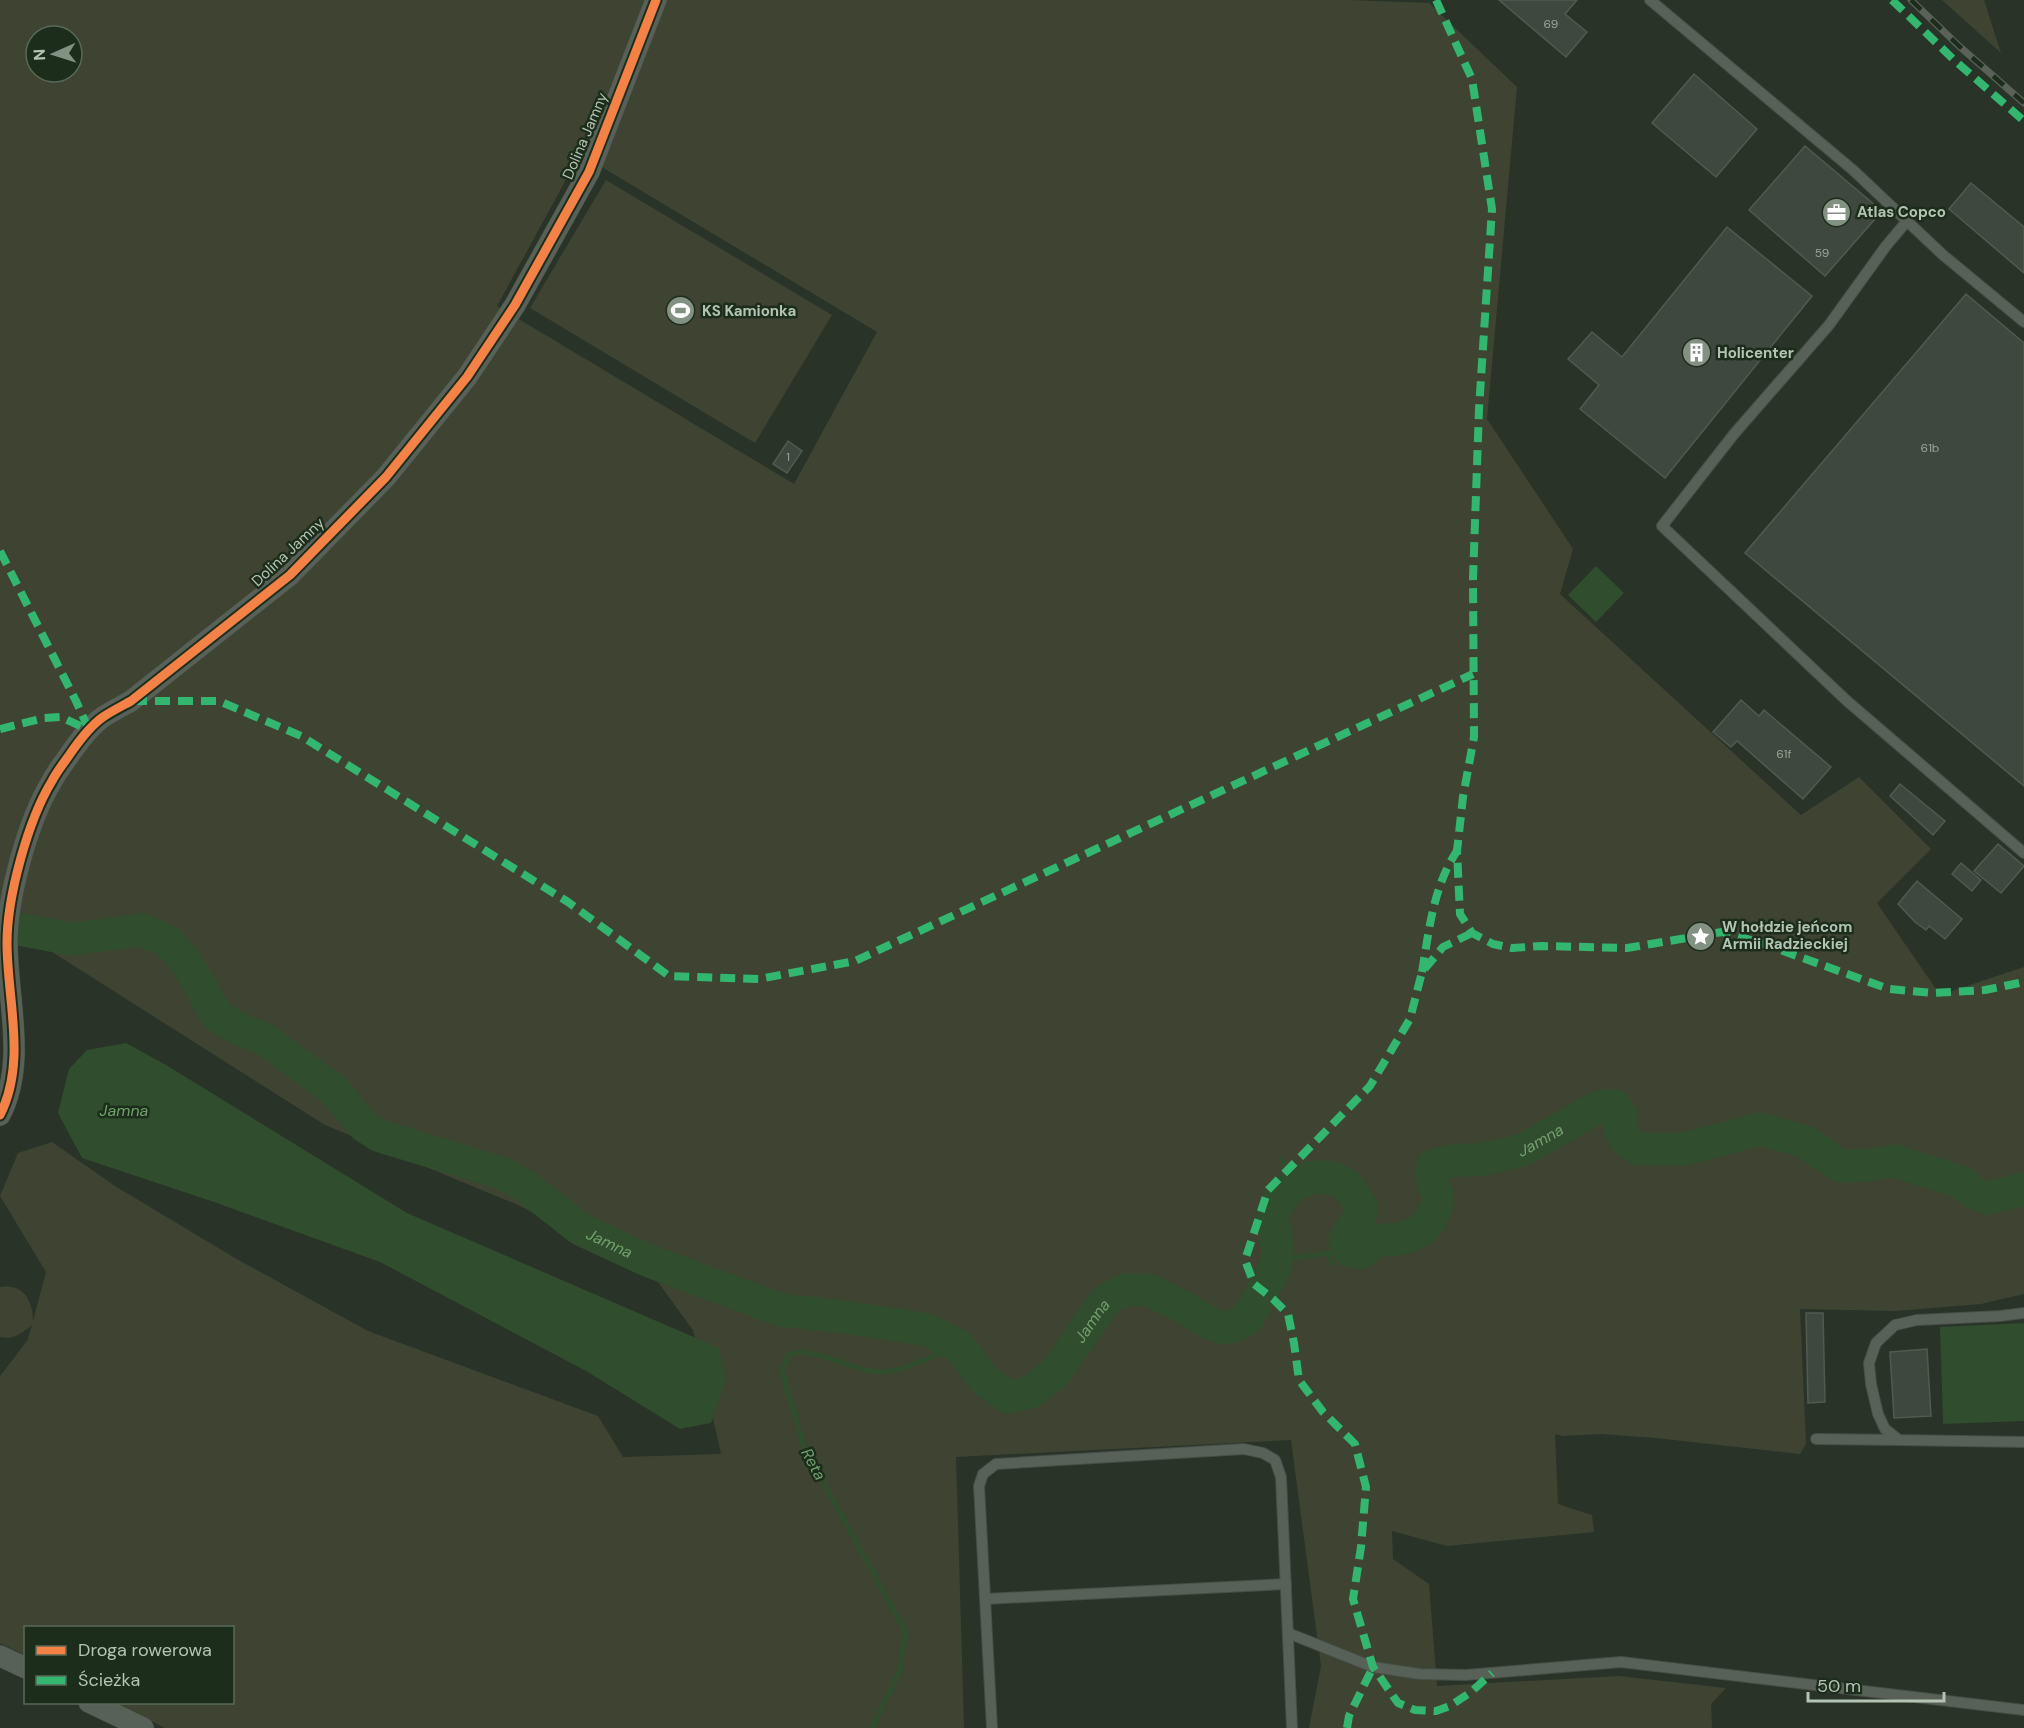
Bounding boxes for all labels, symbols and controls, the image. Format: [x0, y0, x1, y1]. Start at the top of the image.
house number: 69 [1544, 16, 1558, 32]
north arrow [24, 24, 84, 84]
text: N [29, 48, 50, 61]
street label: Dolina Jamny [558, 89, 613, 183]
office icon: Atlas Copco [1820, 196, 1852, 228]
place label: Atlas Copco [1857, 202, 1946, 222]
house number: 59 [1815, 245, 1829, 261]
sports icon: KS Kamionka [665, 295, 697, 327]
place label: KS Kamionka [702, 301, 796, 321]
building icon: Holicenter [1680, 337, 1712, 369]
place label: Holicenter [1717, 343, 1794, 363]
house number: 61b [1921, 440, 1939, 456]
house number: 1 [786, 449, 790, 465]
street label: Dolina Jamny [247, 513, 329, 591]
house number: 61f [1776, 746, 1792, 762]
place label: W hołdzie jeńcom Armii Radzieckiej [1722, 917, 1852, 954]
place icon: W hołdzie jeńcom Armii Radzieckiej [1685, 920, 1717, 952]
water label: Jamna [100, 1100, 149, 1121]
water label: Jamna [1517, 1119, 1568, 1162]
water label: Jamna [583, 1223, 636, 1263]
water label: Jamna [1070, 1294, 1115, 1347]
water label: Reta [796, 1445, 831, 1484]
legend [24, 1626, 234, 1704]
text: Droga rowerowa [78, 1638, 212, 1662]
scale bar [1808, 1665, 1944, 1703]
text: Ścieżka [78, 1668, 140, 1692]
text: 50 m [1817, 1674, 1861, 1698]

